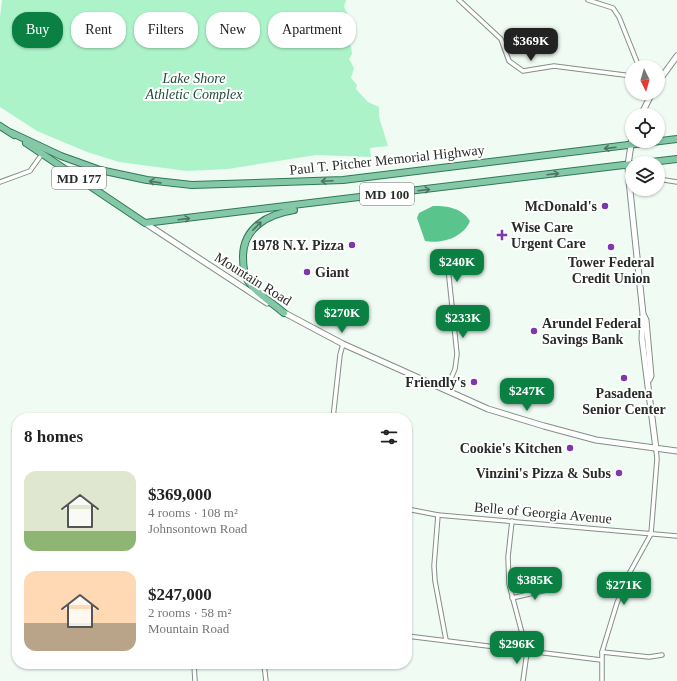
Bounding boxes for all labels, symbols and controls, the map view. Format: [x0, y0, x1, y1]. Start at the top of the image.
chip: Buy [12, 12, 63, 48]
chip: Rent [71, 12, 126, 48]
chip: Filters [134, 12, 198, 48]
chip: New [206, 12, 260, 48]
chip: Apartment [268, 12, 356, 48]
pin: $369K [503, 28, 559, 62]
text: $369K [513, 33, 549, 48]
north arrow [625, 60, 665, 100]
map controls [625, 60, 665, 196]
park label: Lake Shore Athletic Complex [145, 71, 243, 102]
button: locate [625, 108, 665, 148]
street label: Paul T. Pitcher Memorial Highway [289, 142, 485, 178]
one-way arrow [604, 144, 617, 151]
button: layers [625, 156, 665, 196]
road number: MD 177 [52, 167, 106, 189]
one-way arrow [546, 170, 559, 178]
one-way arrow [321, 177, 334, 184]
one-way arrow [149, 178, 162, 185]
road number: MD 100 [360, 183, 414, 205]
one-way arrow [417, 186, 430, 194]
place label: McDonald's [525, 199, 598, 214]
marker: McDonald's [600, 201, 610, 211]
one-way arrow [177, 215, 190, 223]
place label: Wise Care Urgent Care [511, 220, 586, 251]
one-way arrow [252, 221, 262, 231]
marker: Wise Care Urgent Care [496, 229, 508, 241]
place label: 1978 N.Y. Pizza [251, 238, 344, 253]
marker: 1978 N.Y. Pizza [347, 240, 357, 250]
marker: Tower Federal Credit Union [606, 242, 616, 252]
street label: Mountain Road [212, 249, 294, 309]
pin: $240K [429, 249, 485, 283]
text: $240K [439, 254, 475, 269]
place label: Tower Federal Credit Union [568, 255, 654, 286]
place label: Giant [315, 265, 350, 280]
marker: Giant [302, 267, 312, 277]
pin: $270K [314, 300, 370, 334]
text: $270K [324, 305, 360, 320]
pin: $233K [435, 305, 491, 339]
text: $233K [445, 310, 481, 325]
place label: Arundel Federal Savings Bank [542, 316, 641, 347]
marker: Arundel Federal Savings Bank [529, 326, 539, 336]
marker: Pasadena Senior Center [619, 373, 629, 383]
place label: Friendly's [405, 375, 467, 390]
marker: Friendly's [469, 377, 479, 387]
pin: $247K [499, 378, 555, 412]
text: $247K [509, 383, 545, 398]
place label: Pasadena Senior Center [582, 386, 666, 417]
icon: filters [378, 426, 400, 448]
text: 8 homes [24, 427, 83, 446]
place label: Cookie's Kitchen [460, 441, 562, 456]
marker: Cookie's Kitchen [565, 443, 575, 453]
place label: Vinzini's Pizza & Subs [476, 466, 612, 481]
marker: Vinzini's Pizza & Subs [614, 468, 624, 478]
text: $369,000 [148, 485, 212, 504]
icon: home [56, 487, 104, 535]
street label: Belle of Georgia Avenue [473, 500, 613, 526]
text: 4 rooms · 108 m² [148, 505, 238, 520]
text: Johnsontown Road [148, 521, 247, 536]
pin: $385K [507, 567, 563, 601]
text: $385K [517, 572, 553, 587]
pin: $271K [596, 572, 652, 606]
text: $271K [606, 577, 642, 592]
text: $247,000 [148, 585, 212, 604]
icon: home [56, 587, 104, 635]
text: 2 rooms · 58 m² [148, 605, 231, 620]
text: Mountain Road [148, 621, 229, 636]
pin: $296K [489, 631, 545, 665]
text: $296K [499, 636, 535, 651]

